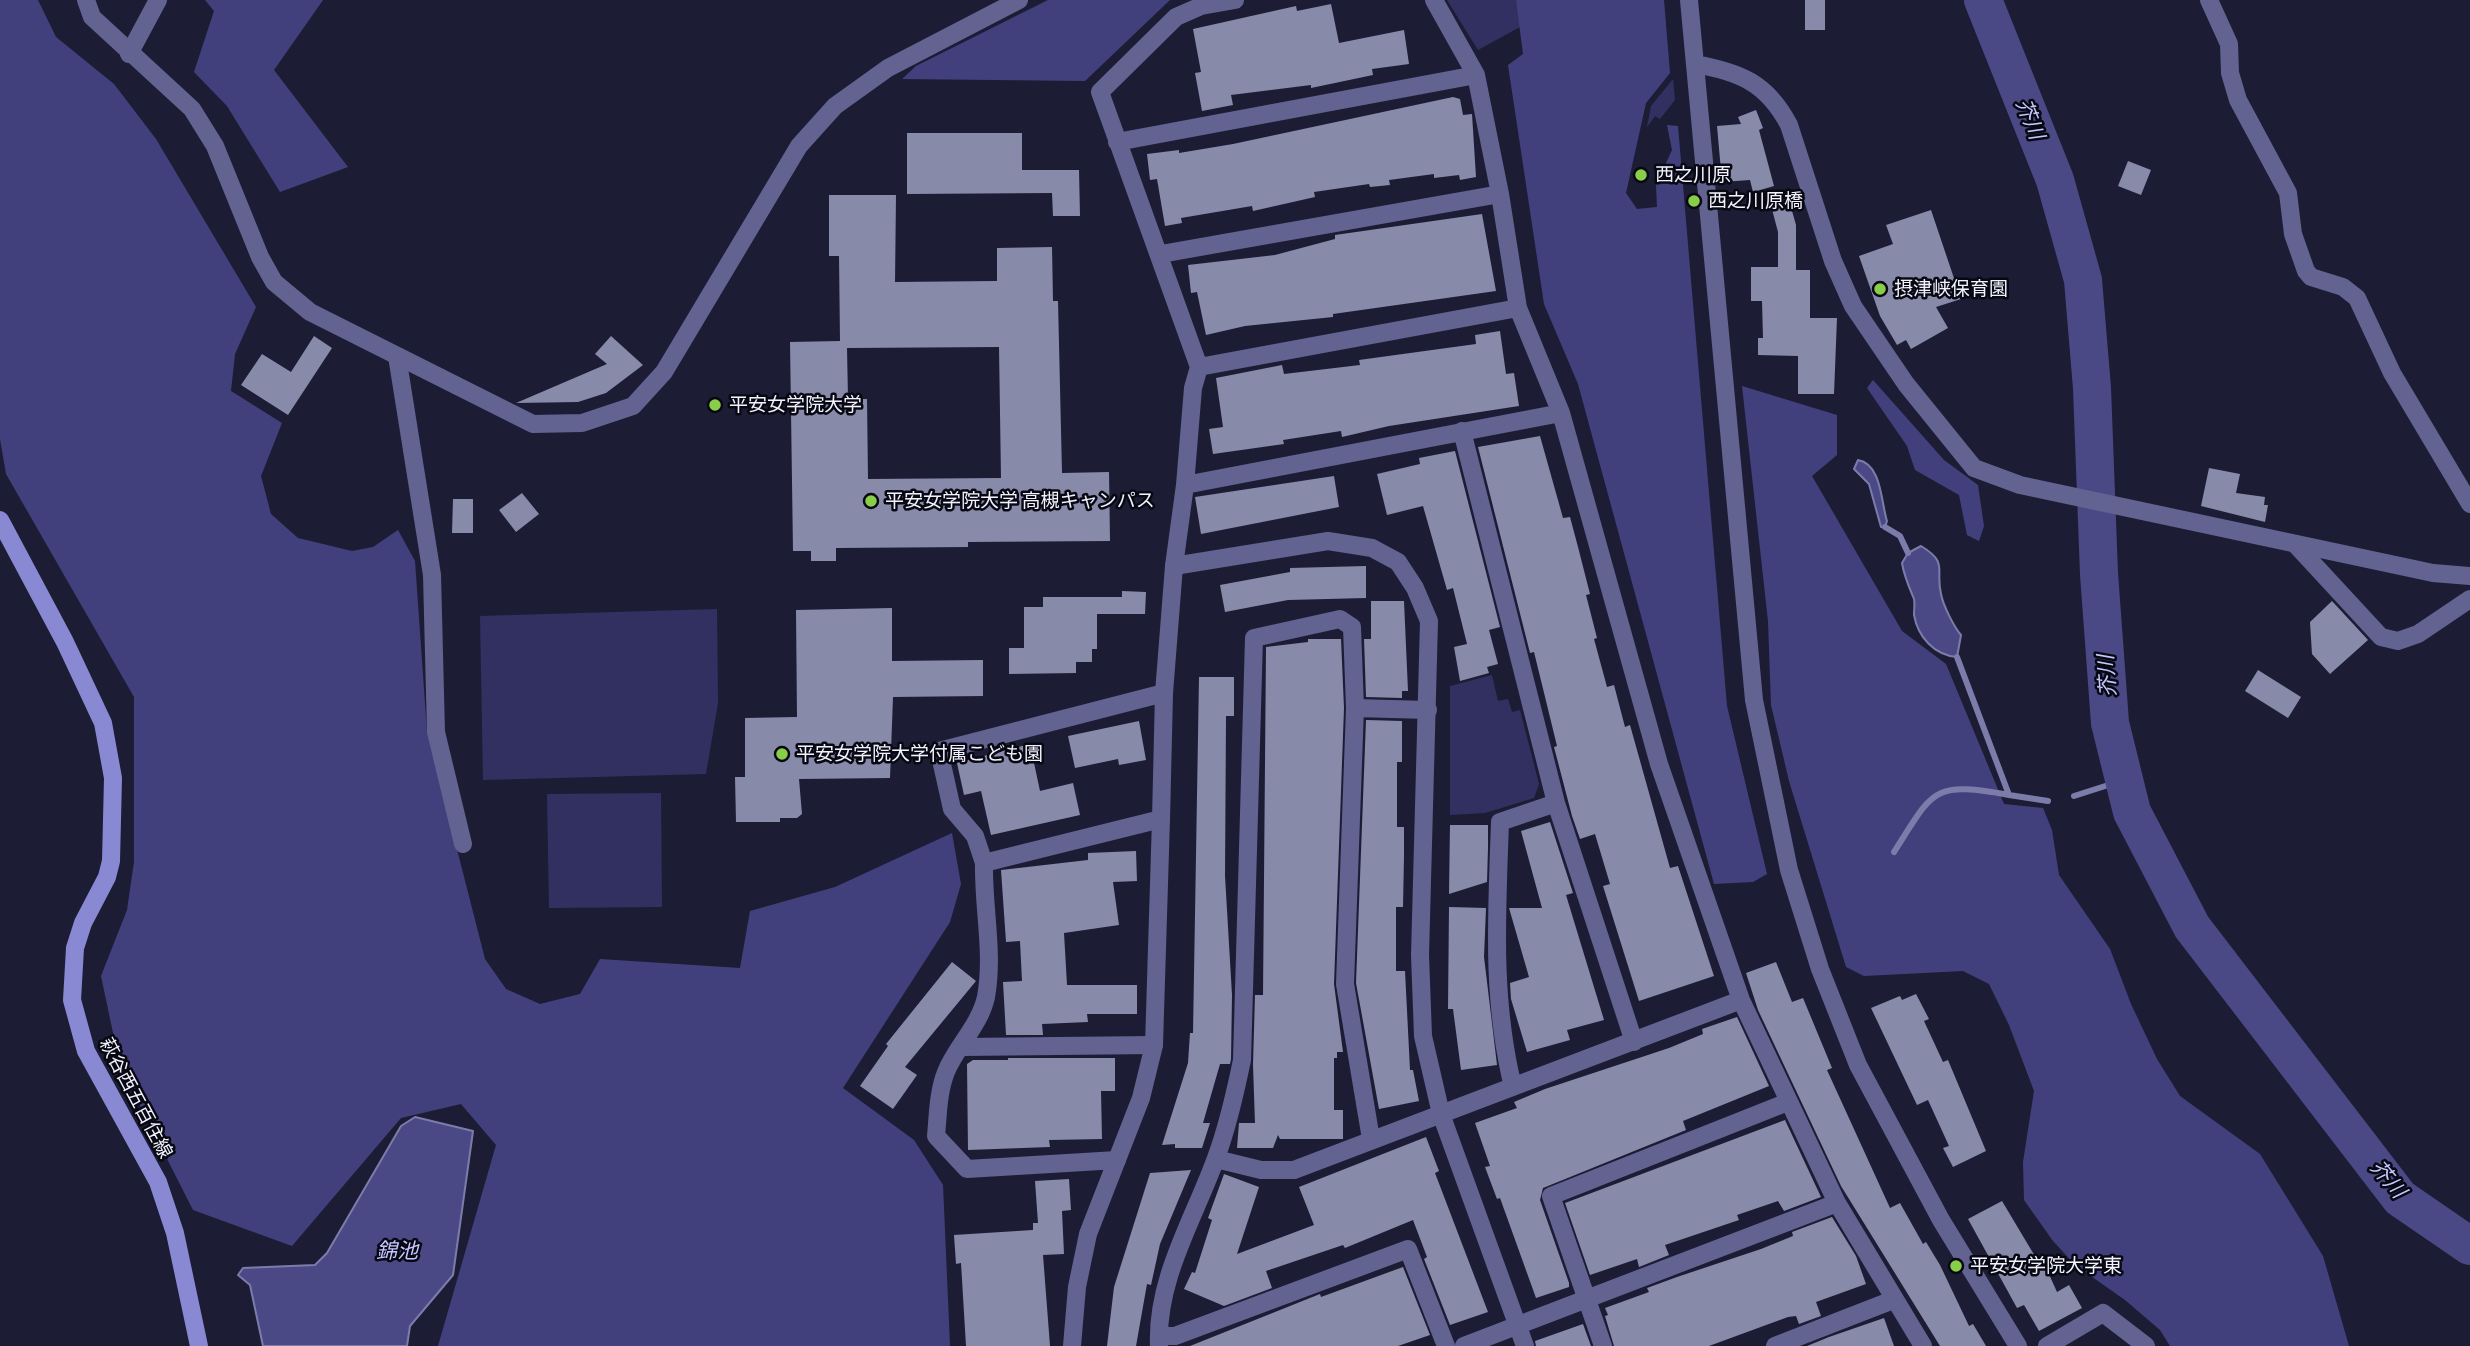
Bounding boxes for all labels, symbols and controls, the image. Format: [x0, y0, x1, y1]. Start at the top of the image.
water label: 芥川 [2010, 95, 2050, 143]
place label: 西之川原 [1655, 164, 1731, 186]
marker: 西之川原 [1633, 167, 1649, 183]
place label: 西之川原橋 [1708, 190, 1803, 212]
marker: 西之川原橋 [1686, 193, 1702, 209]
place label: 摂津峡保育園 [1894, 278, 2008, 300]
marker: 摂津峡保育園 [1872, 281, 1888, 297]
place label: 平安女学院大学 [729, 394, 862, 416]
marker: 平安女学院大学 [707, 397, 723, 413]
place label: 平安女学院大学 高槻キャンパス [885, 490, 1155, 512]
marker: 平安女学院大学 高槻キャンパス [863, 493, 879, 509]
water label: 芥川 [2093, 654, 2121, 698]
place label: 平安女学院大学付属こども園 [796, 743, 1043, 765]
marker: 平安女学院大学付属こども園 [774, 746, 790, 762]
street label: 萩谷西五百住線 [95, 1034, 177, 1162]
water label: 芥川 [2365, 1155, 2411, 1203]
water label: 錦池 [376, 1238, 418, 1264]
place label: 平安女学院大学東 [1970, 1255, 2122, 1277]
marker: 平安女学院大学東 [1948, 1258, 1964, 1274]

